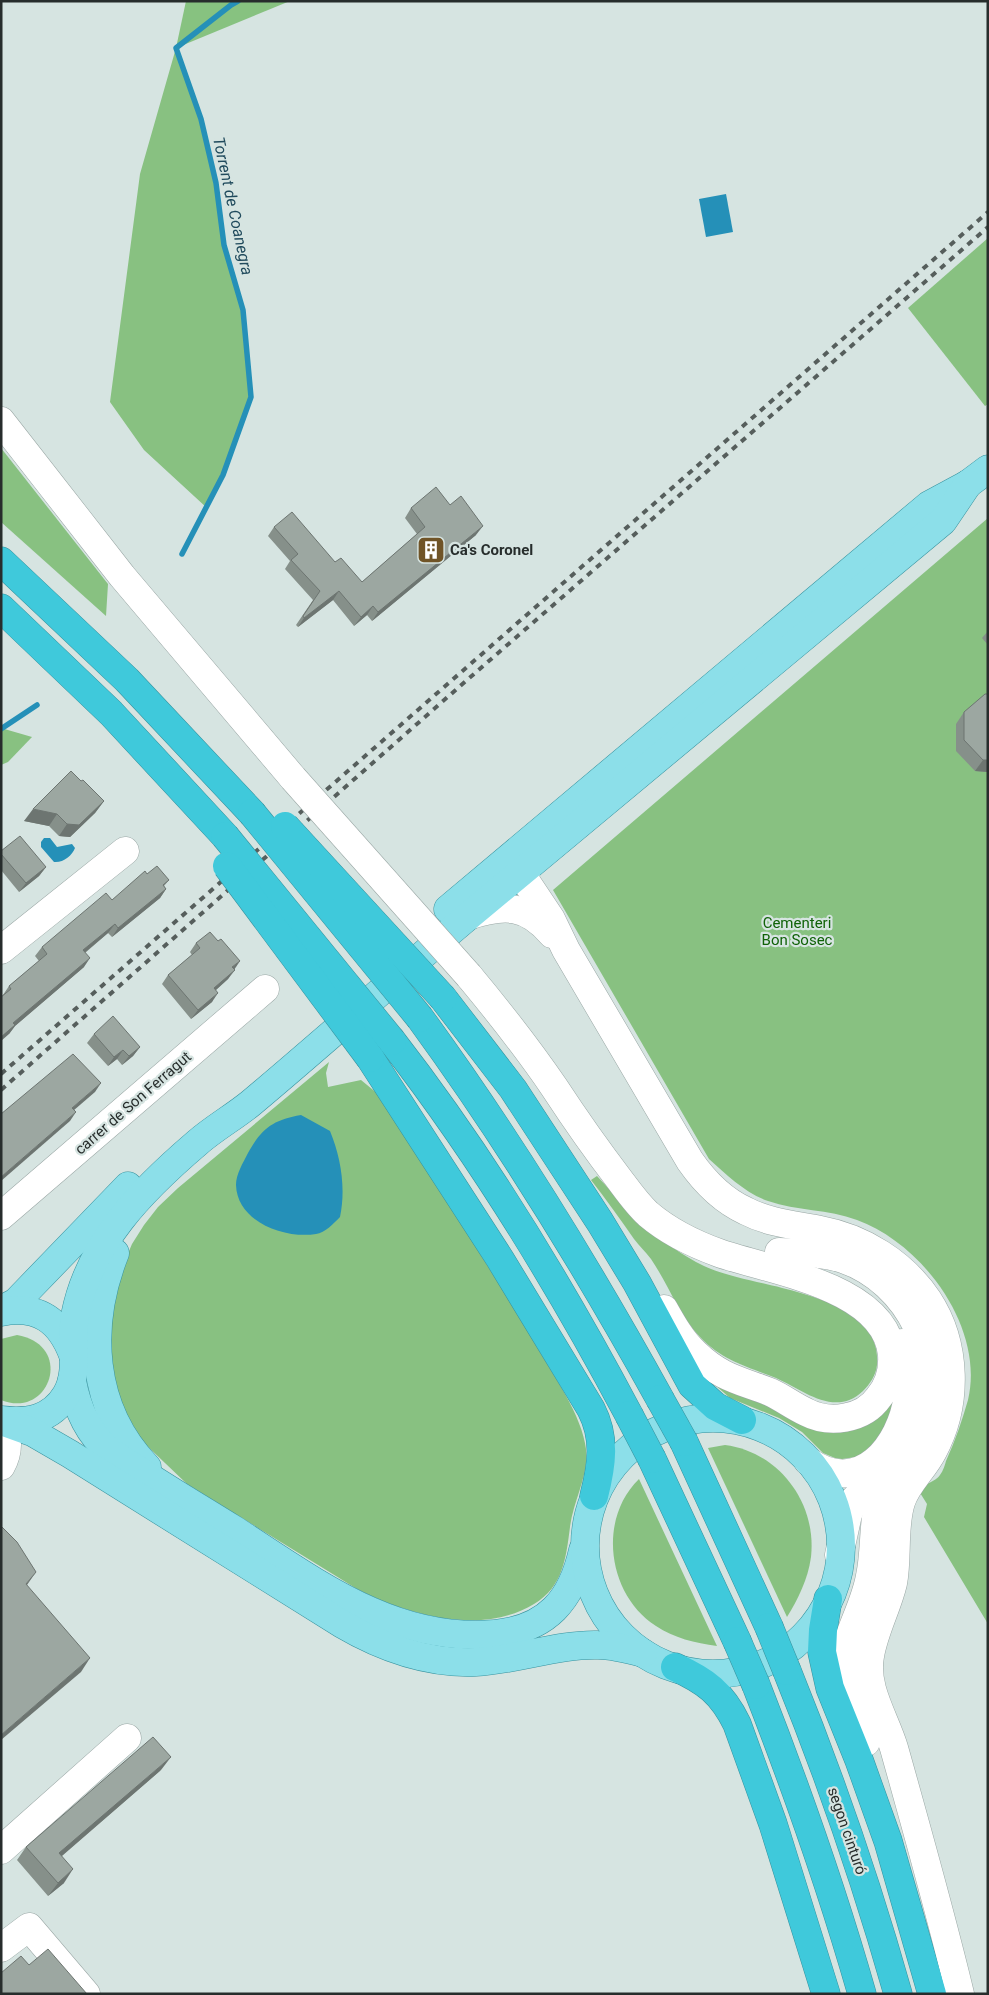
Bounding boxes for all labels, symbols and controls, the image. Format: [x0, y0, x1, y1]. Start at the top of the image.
water label: Torrent de Coanegra [209, 135, 257, 277]
building icon: Ca's Coronel [416, 535, 446, 565]
place label: Ca's Coronel [450, 541, 533, 559]
park label: Cementeri Bon Sosec [762, 914, 833, 949]
street label: carrer de Son Ferragut [71, 1048, 195, 1158]
street label: segon cinturó [824, 1785, 870, 1877]

